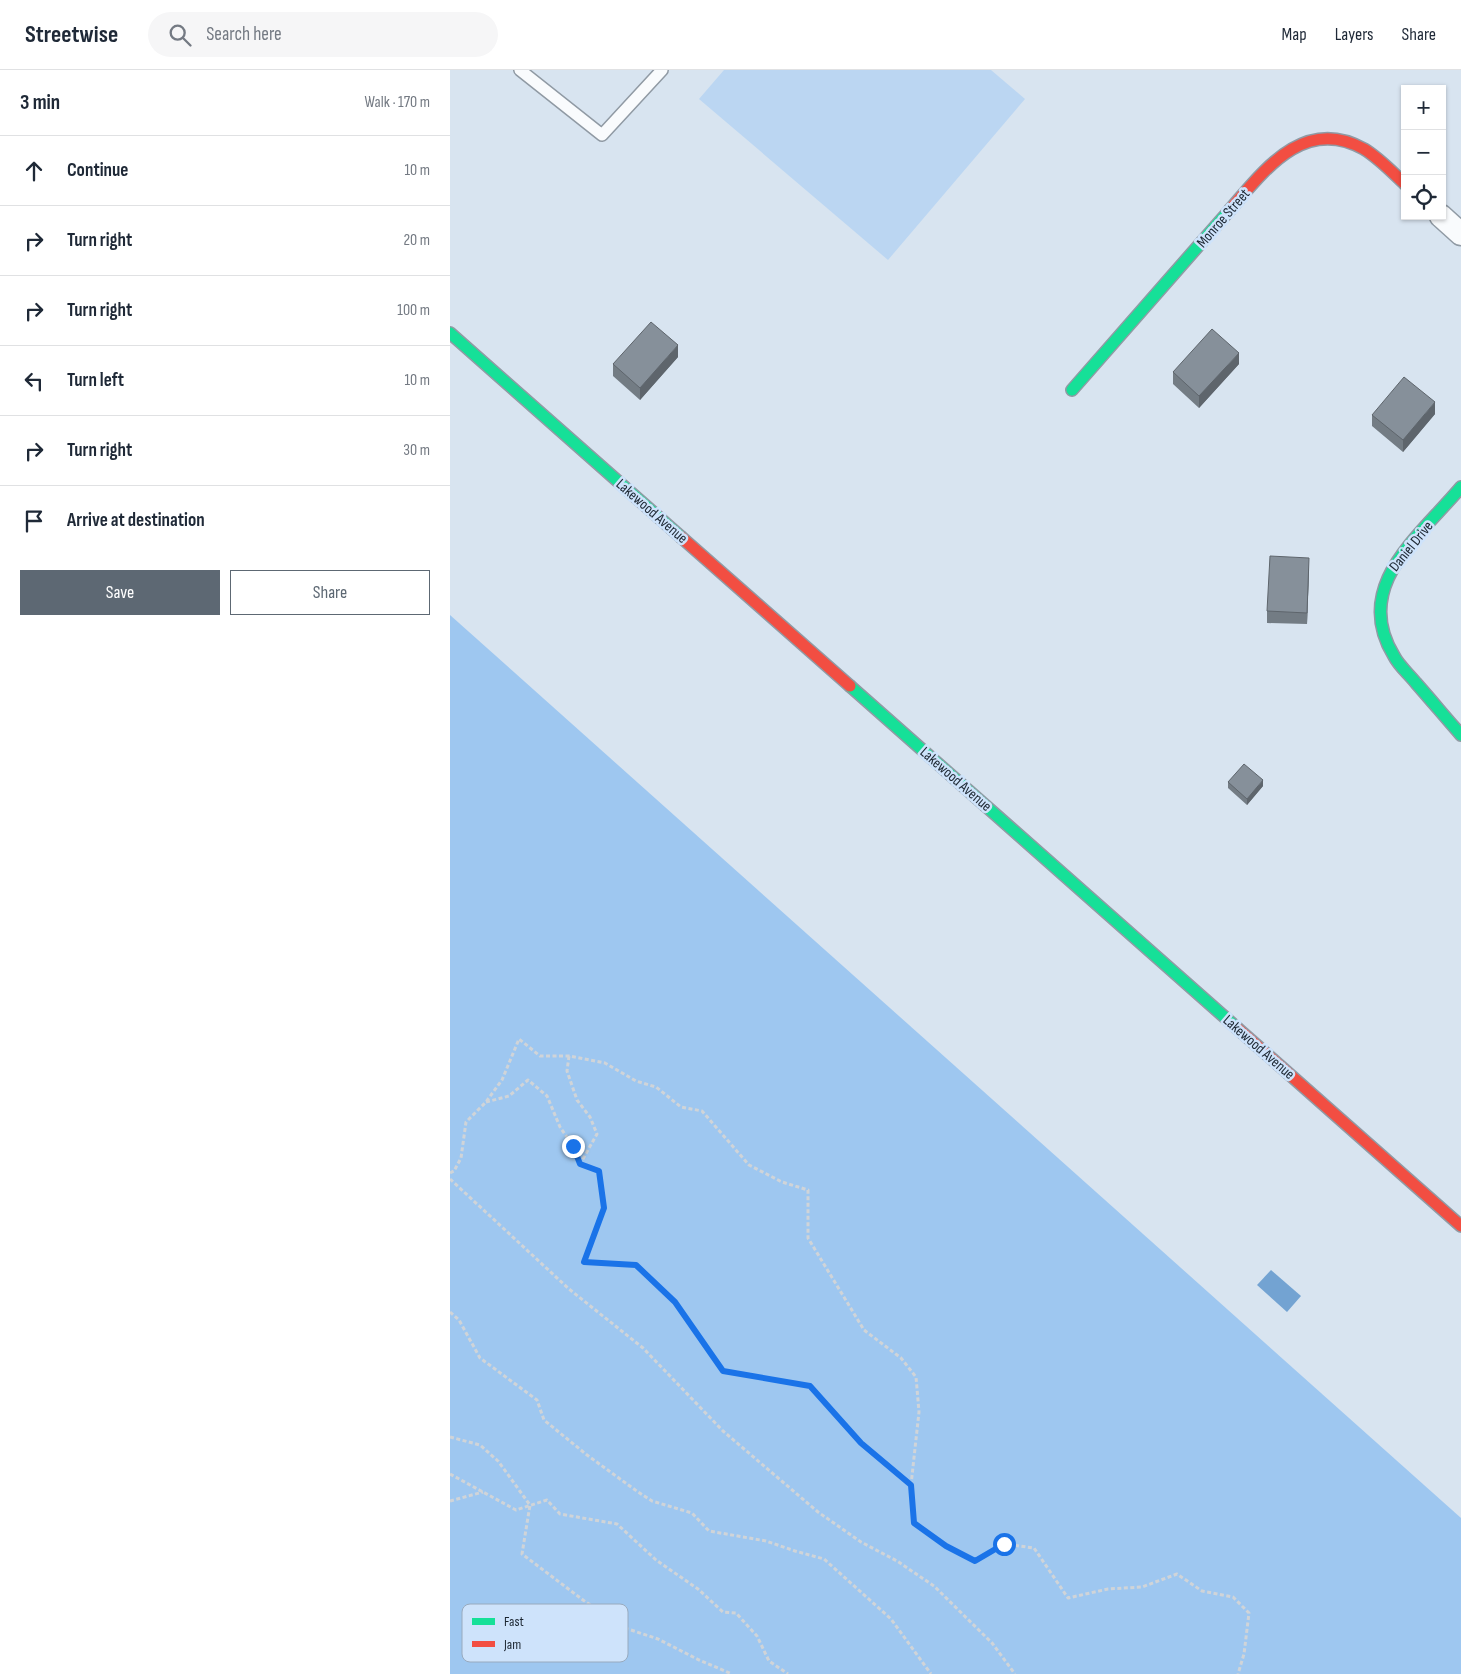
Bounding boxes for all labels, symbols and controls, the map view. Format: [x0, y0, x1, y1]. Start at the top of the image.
search box [148, 12, 498, 57]
text: Streetwise [25, 20, 118, 49]
icon: search [166, 21, 194, 49]
text: Search here [206, 23, 282, 46]
text: Map [1282, 24, 1307, 45]
text: Layers [1335, 24, 1374, 45]
text: Share [1402, 24, 1436, 45]
map controls [1401, 85, 1446, 220]
button: + [1401, 85, 1446, 130]
text: 3 min [20, 90, 60, 115]
text: Walk · 170 m [365, 93, 430, 112]
button: − [1401, 130, 1446, 175]
icon: ahead [20, 157, 48, 185]
text: Continue [67, 159, 128, 182]
text: 10 m [404, 161, 430, 180]
button: locate [1401, 175, 1446, 220]
street label: Monroe Street [1193, 185, 1254, 252]
icon: right [20, 227, 48, 255]
text: Turn right [67, 229, 132, 252]
text: 20 m [403, 231, 430, 250]
icon: right [20, 297, 48, 325]
text: Turn right [67, 299, 132, 322]
text: 100 m [397, 301, 430, 320]
icon: left [20, 367, 48, 395]
text: Turn left [67, 369, 124, 392]
text: 10 m [404, 371, 430, 390]
icon: right [20, 437, 48, 465]
text: Turn right [67, 439, 132, 462]
text: 30 m [403, 441, 430, 460]
street label: Lakewood Avenue [612, 475, 691, 548]
icon: arrive [20, 507, 48, 535]
text: Arrive at destination [67, 509, 205, 532]
street label: Daniel Drive [1385, 517, 1438, 575]
button: Save [20, 570, 220, 615]
button: Share [230, 570, 430, 615]
street label: Lakewood Avenue [916, 743, 995, 816]
street label: Lakewood Avenue [1219, 1011, 1298, 1084]
route end [562, 1135, 585, 1158]
route start [993, 1533, 1016, 1556]
legend [462, 1604, 628, 1662]
text: Fast [504, 1613, 524, 1630]
text: Jam [503, 1636, 521, 1653]

